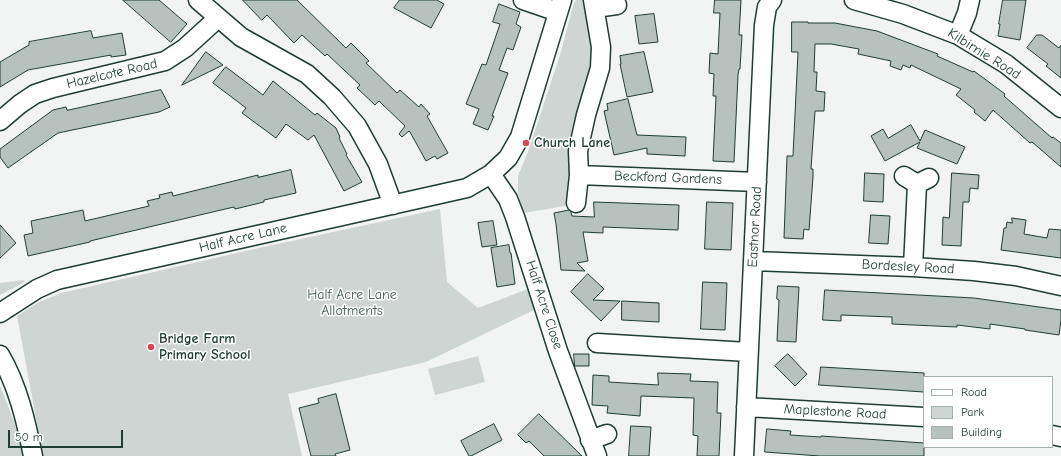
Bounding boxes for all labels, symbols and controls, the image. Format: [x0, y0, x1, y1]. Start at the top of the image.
street label: Kilbirnie Road [944, 25, 1024, 83]
street label: Hazelcote Road [65, 55, 159, 93]
place label: Church Lane [534, 135, 610, 151]
marker: Church Lane [521, 138, 531, 148]
street label: Beckford Gardens [614, 168, 722, 188]
street label: Eastnor Road [744, 186, 766, 268]
street label: Half Acre Lane [197, 220, 289, 256]
street label: Bordesley Road [861, 256, 955, 278]
street label: Half Acre Close [522, 258, 566, 352]
park label: Half Acre Lane Allotments [307, 287, 397, 320]
place label: Bridge Farm Primary School [159, 331, 250, 364]
marker: Bridge Farm Primary School [146, 342, 156, 352]
legend [923, 376, 1053, 448]
text: Road [961, 385, 987, 399]
street label: Maplestone Road [783, 401, 887, 423]
text: Park [961, 405, 984, 419]
scale bar [10, 422, 125, 448]
text: Building [961, 425, 1002, 439]
text: 50 m [15, 430, 43, 444]

